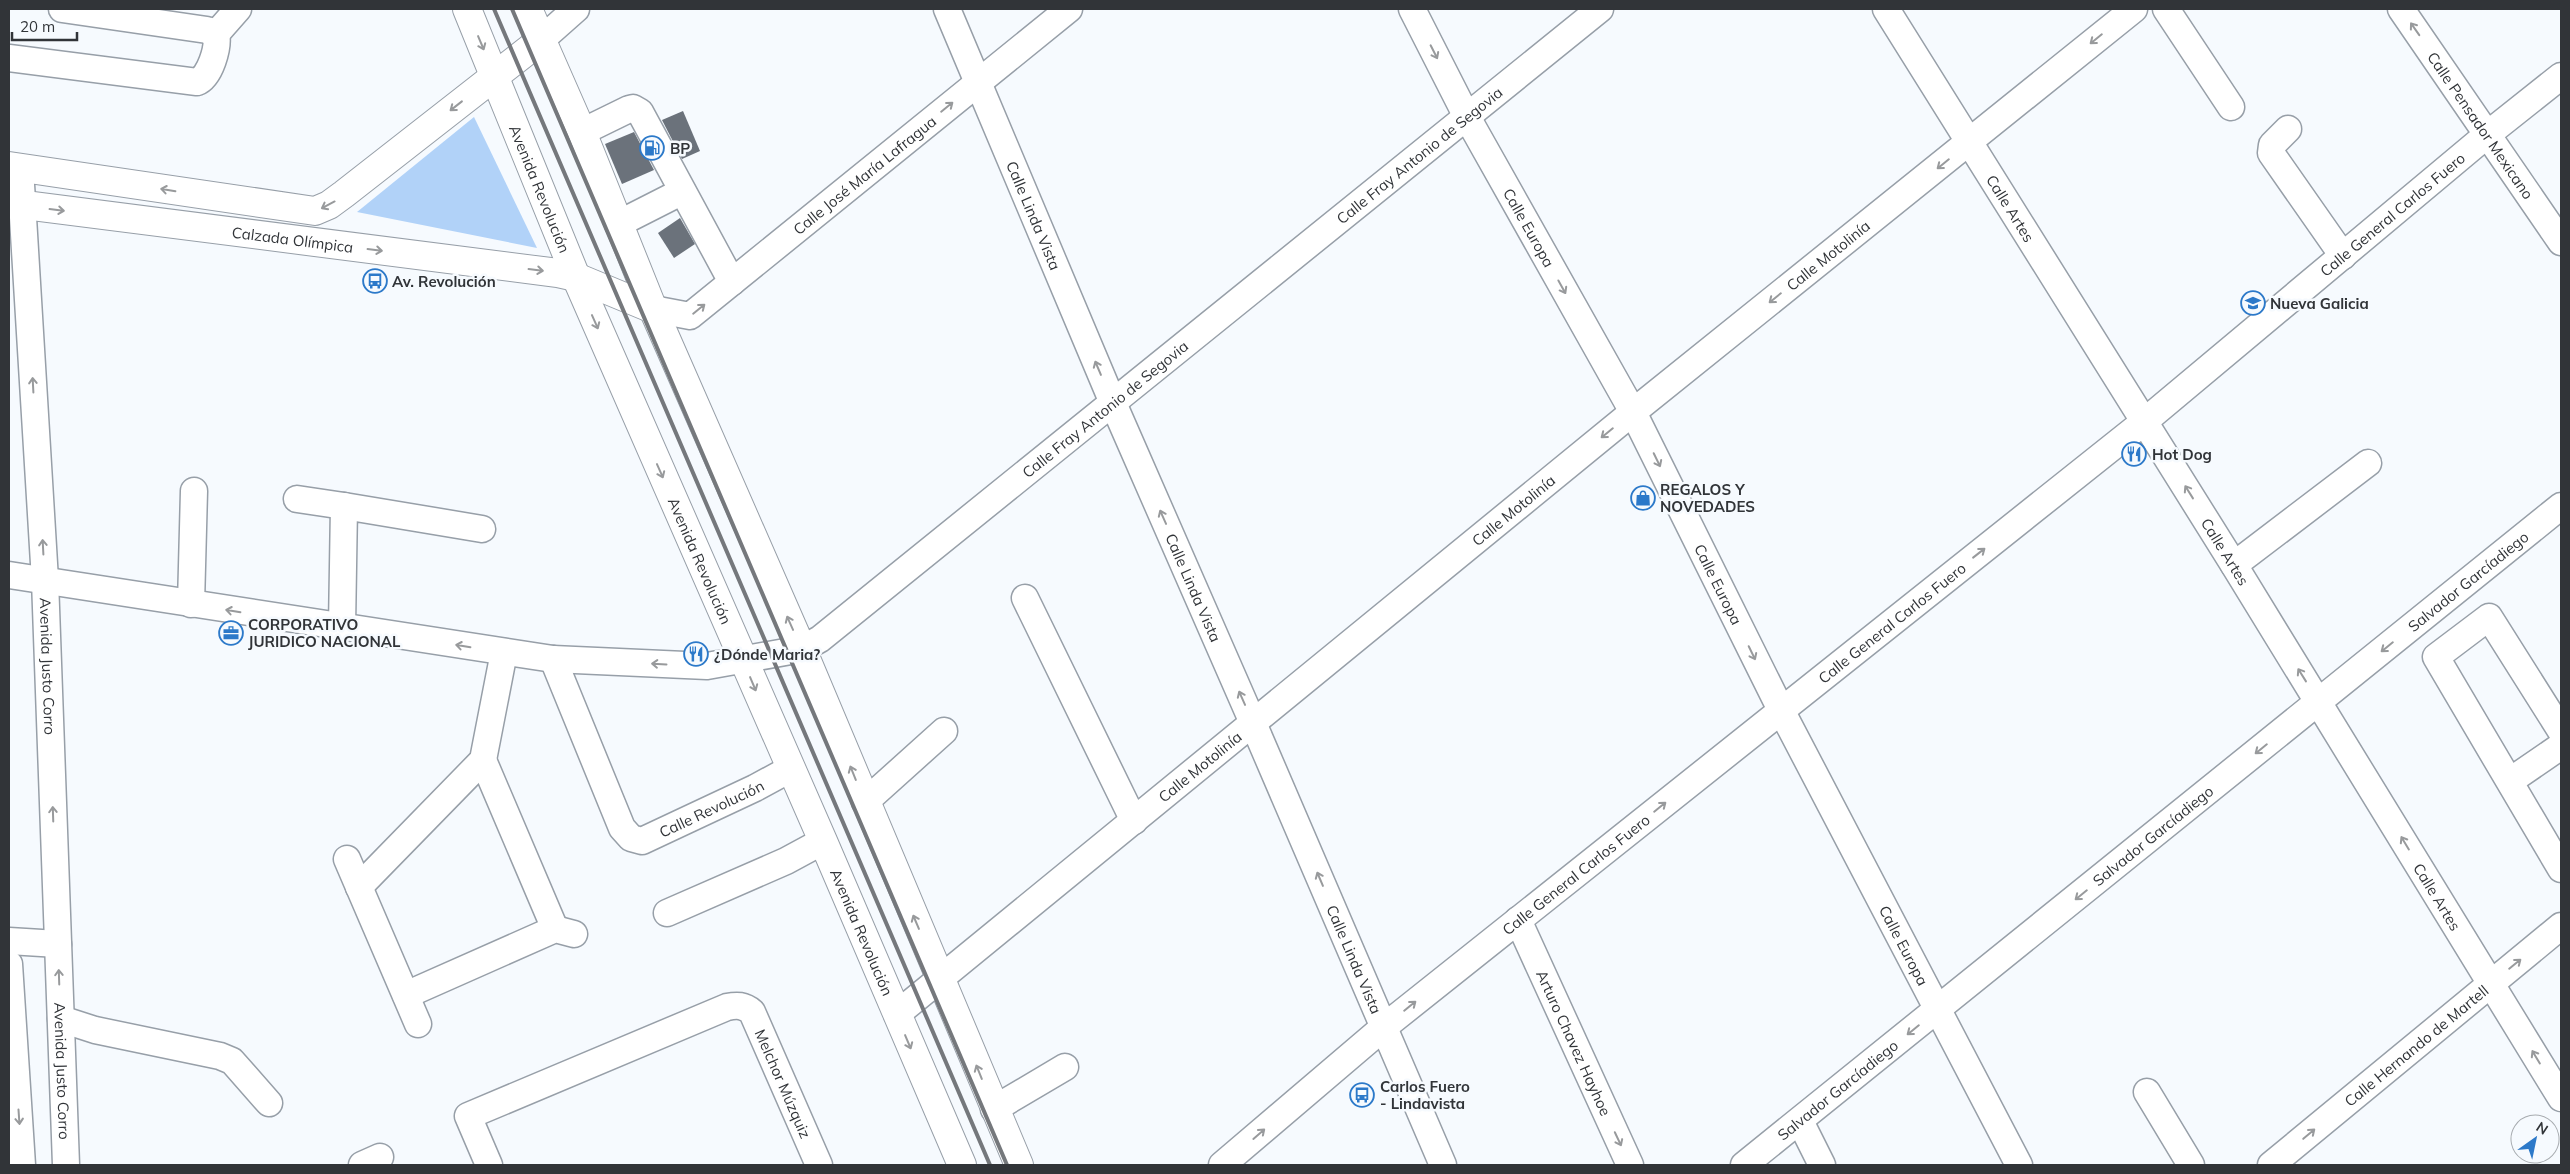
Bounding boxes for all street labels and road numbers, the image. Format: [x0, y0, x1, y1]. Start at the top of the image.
street label: Calle Pensador Mexicano [2424, 48, 2538, 203]
street label: Calle Fray Antonio de Segovia [1332, 82, 1506, 228]
street label: Calle José María Lafragua [789, 111, 940, 238]
street label: Avenida Revolución [506, 122, 575, 255]
street label: Calle General Carlos Fuero [2316, 148, 2469, 280]
street label: Calle Linda Vista [1003, 158, 1065, 273]
street label: Calle Artes [1982, 171, 2039, 245]
street label: Calle Europa [1499, 185, 1559, 270]
street label: Calle Motolinía [1782, 216, 1874, 295]
street label: Calzada Olímpica [231, 222, 355, 256]
street label: Calle Fray Antonio de Segovia [1018, 336, 1192, 482]
street label: Calle Motolinía [1468, 470, 1559, 550]
street label: Avenida Revolución [664, 494, 736, 627]
street label: Calle Artes [2197, 514, 2254, 589]
street label: Salvador Garcíadiego [2404, 527, 2532, 635]
street label: Calle Linda Vista [1162, 530, 1226, 645]
street label: Calle Europa [1691, 541, 1747, 628]
street label: Calle General Carlos Fuero [1814, 558, 1969, 687]
street label: Avenida Justo Corro [36, 597, 60, 735]
street label: Calle Motolinía [1154, 727, 1245, 806]
street label: Calle Revolución [656, 776, 767, 841]
street label: Salvador Garcíadiego [2088, 781, 2217, 890]
street label: Calle General Carlos Fuero [1498, 810, 1653, 939]
street label: Calle Artes [2409, 859, 2465, 934]
street label: Avenida Revolución [826, 866, 898, 998]
street label: Calle Linda Vista [1323, 902, 1386, 1017]
street label: Calle Europa [1875, 902, 1933, 989]
street label: Arturo Chavez Hayhoe [1533, 967, 1616, 1119]
street label: Calle Hernando de Martell [2340, 981, 2492, 1110]
street label: Avenida Justo Corro [51, 1002, 75, 1140]
street label: Melchor Múzquiz [751, 1026, 816, 1141]
street label: Salvador Garcíadiego [1773, 1035, 1902, 1144]

